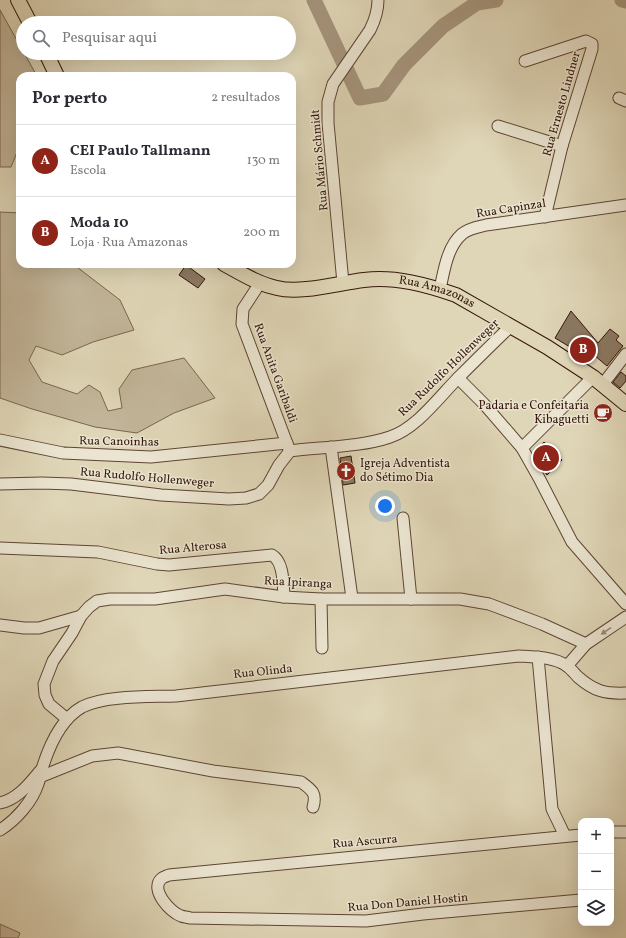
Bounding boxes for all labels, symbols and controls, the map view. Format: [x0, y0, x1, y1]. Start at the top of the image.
search box [16, 16, 296, 60]
icon: search [30, 27, 52, 49]
text: Pesquisar aqui [62, 28, 157, 49]
street label: Rua Ernesto Lindner [539, 50, 585, 158]
text: Por perto [32, 87, 107, 110]
text: 2 resultados [211, 89, 280, 107]
street label: Rua Mário Schmidt [308, 109, 332, 211]
text: CEI Paulo Tallmann [70, 141, 211, 162]
text: A [40, 152, 50, 170]
text: 130 m [247, 152, 280, 170]
text: Escola [70, 162, 106, 180]
street label: Rua Capinzal [475, 196, 547, 222]
text: Moda 10 [70, 213, 128, 234]
text: B [41, 224, 49, 242]
text: 200 m [243, 224, 280, 242]
text: Loja · Rua Amazonas [70, 234, 188, 252]
street label: Rua Amazonas [398, 272, 478, 312]
street label: Rua Rudolfo Hollenweger [395, 316, 503, 420]
street label: Rua Anita Garibaldi [250, 321, 301, 425]
pin: B [570, 335, 596, 365]
place label: Padaria e Confeitaria Kibaguetti [479, 398, 589, 428]
cafe icon: Padaria e Confeitaria Kibaguetti [592, 402, 614, 424]
street label: Rua Canoinhas [79, 433, 159, 451]
pin: A [533, 443, 559, 473]
place label: Igreja Adventista do Sétimo Dia [360, 456, 450, 486]
church icon: Igreja Adventista do Sétimo Dia [335, 460, 357, 482]
street label: Rua Rudolfo Hollenweger [79, 464, 215, 492]
your location [375, 496, 395, 516]
street label: Rua Alterosa [159, 537, 227, 559]
street label: Rua Ipiranga [263, 573, 333, 593]
one-way arrow [601, 627, 611, 635]
street label: Rua Olinda [233, 661, 293, 683]
map controls [578, 818, 614, 926]
button: + [578, 818, 614, 854]
street label: Rua Ascurra [332, 831, 398, 853]
button: − [578, 854, 614, 890]
street label: Rua Don Daniel Hostin [347, 890, 469, 916]
button: layers [578, 890, 614, 926]

